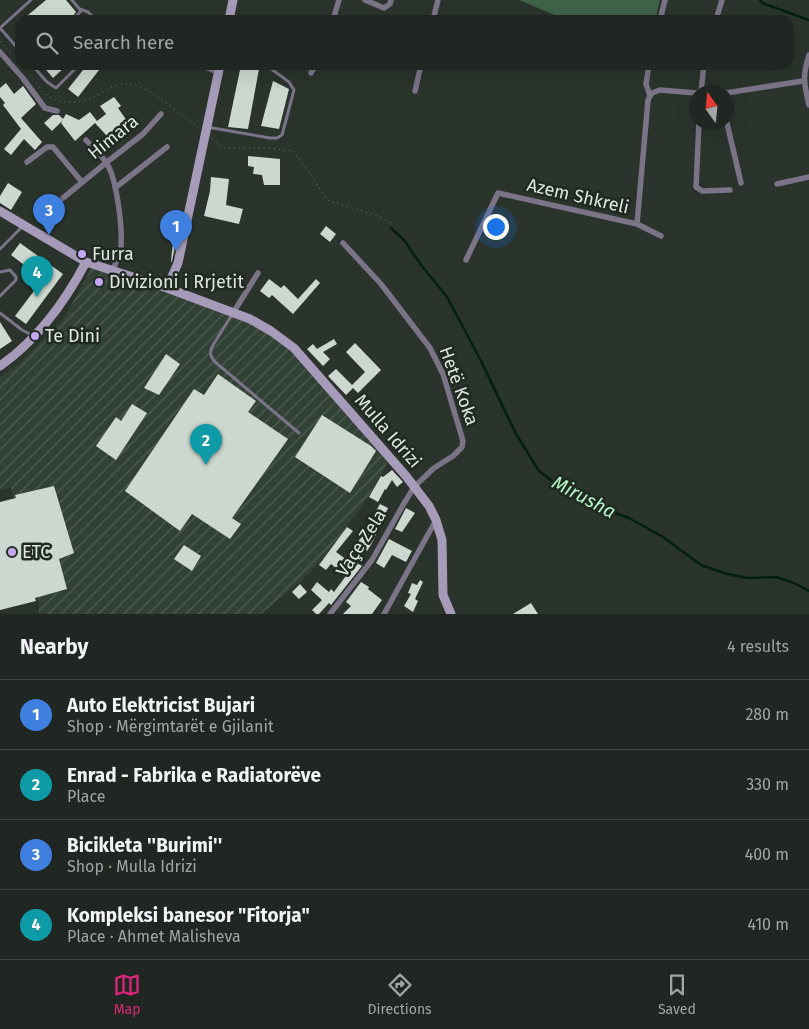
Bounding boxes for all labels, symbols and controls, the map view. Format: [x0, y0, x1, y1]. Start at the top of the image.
search box [15, 15, 794, 70]
icon: search [33, 29, 61, 57]
text: Search here [73, 31, 174, 54]
north arrow [689, 85, 734, 130]
street label: Himara [83, 110, 143, 164]
street label: Azem Shkreli [525, 174, 631, 218]
pin: 3 [33, 194, 65, 235]
pin: 1 [160, 210, 192, 251]
your location [483, 214, 509, 240]
place label: Furra [92, 243, 134, 265]
marker: Furra [76, 248, 88, 260]
pin: 4 [21, 256, 53, 297]
place label: Divizioni i Rrjetit [109, 271, 244, 293]
marker: Divizioni i Rrjetit [93, 276, 105, 288]
place label: Te Dini [45, 325, 100, 347]
marker: Te Dini [29, 330, 41, 342]
street label: Hetë Koka [435, 343, 483, 429]
street label: Mulla Idrizi [350, 390, 426, 472]
pin: 2 [190, 424, 222, 465]
water label: Mirusha [548, 471, 620, 523]
street label: Vaçe Zela [331, 505, 391, 581]
place label: ETC [22, 541, 50, 563]
marker: ETC [6, 546, 18, 558]
text: Nearby [20, 634, 88, 660]
text: 4 results [727, 637, 789, 656]
text: Auto Elektricist Bujari [67, 694, 255, 717]
text: 1 [32, 705, 40, 724]
text: 280 m [745, 705, 789, 724]
text: Shop · Mërgimtarët e Gjilanit [67, 717, 274, 736]
text: Enrad - Fabrika e Radiatorëve [67, 764, 321, 787]
text: 2 [32, 775, 40, 794]
text: 330 m [746, 775, 789, 794]
text: Place [67, 787, 106, 806]
text: Bicikleta ''Burimi'' [67, 834, 222, 857]
text: 3 [32, 845, 40, 864]
text: 400 m [745, 845, 789, 864]
text: Shop · Mulla Idrizi [67, 857, 197, 876]
text: Kompleksi banesor "Fitorja" [67, 904, 310, 927]
text: 4 [31, 915, 41, 934]
text: 410 m [748, 915, 789, 934]
text: Place · Ahmet Malisheva [67, 927, 241, 946]
tab: Map [113, 971, 141, 1018]
tab: Directions [367, 971, 432, 1018]
tab: Saved [658, 971, 696, 1018]

